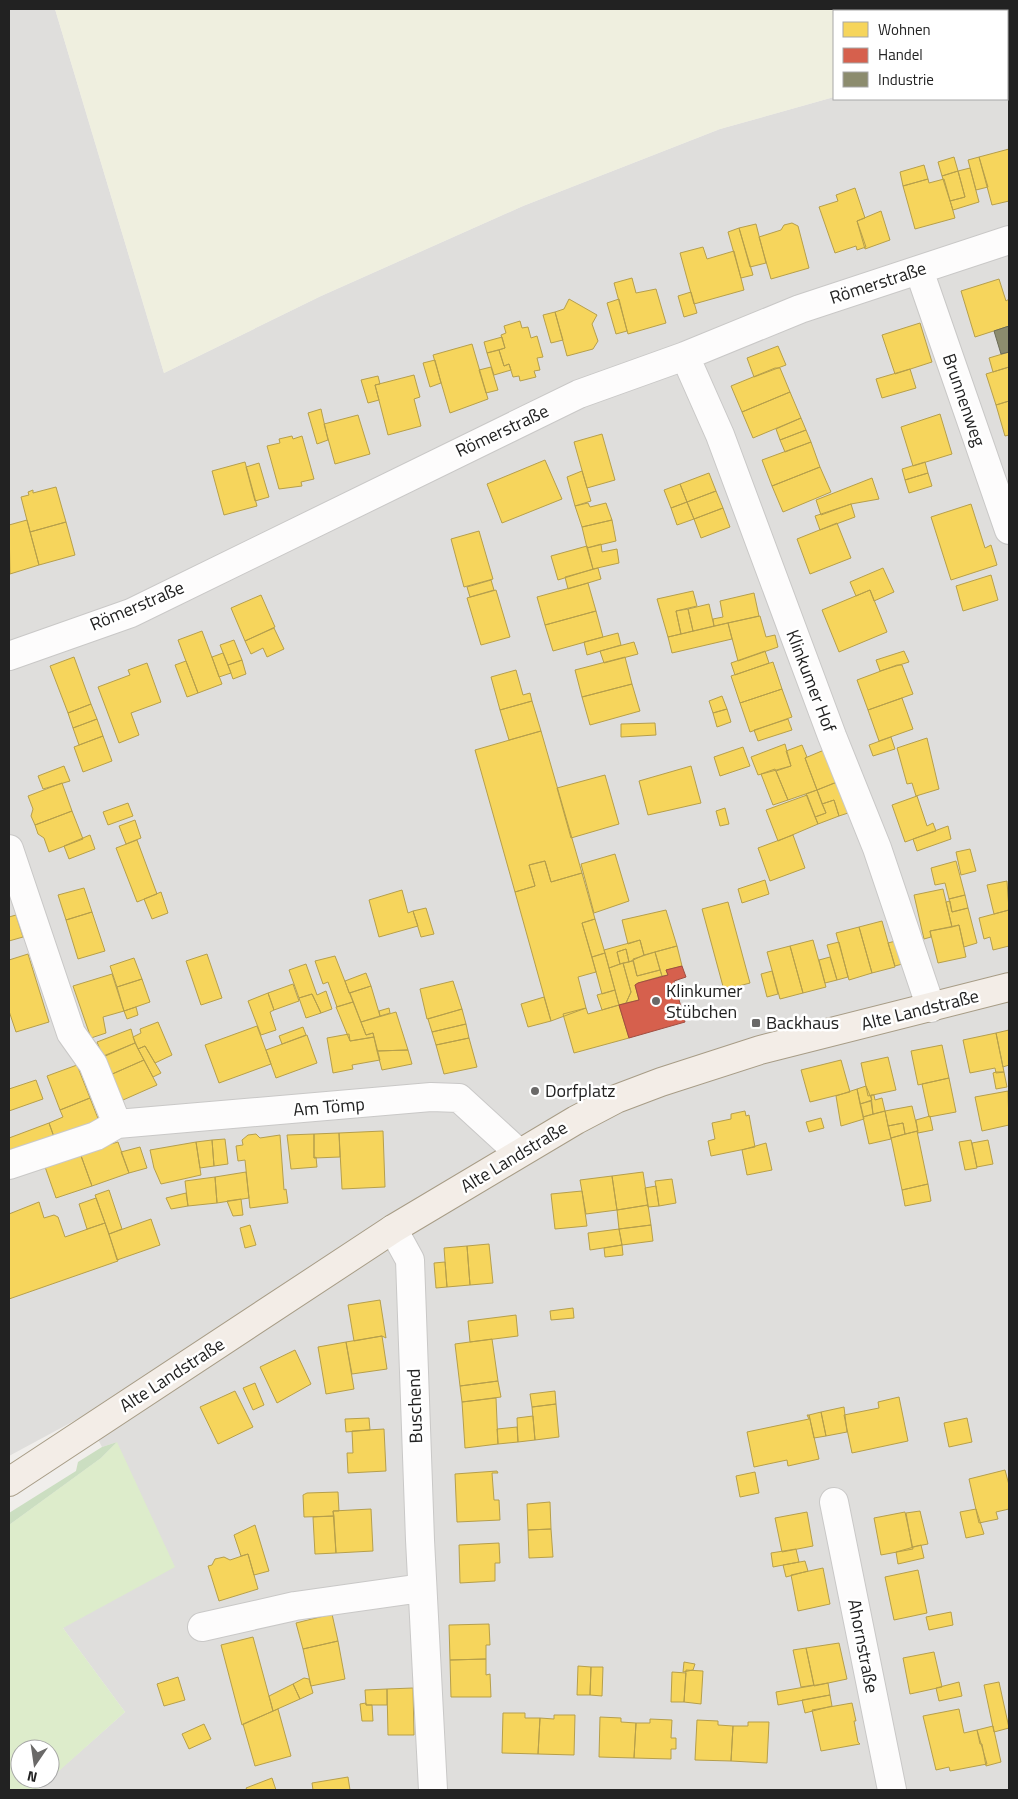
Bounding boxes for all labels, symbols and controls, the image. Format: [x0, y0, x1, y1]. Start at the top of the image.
legend [833, 10, 1008, 100]
text: Wohnen [878, 18, 931, 41]
text: Handel [878, 43, 923, 66]
text: Industrie [878, 68, 934, 91]
street label: Römerstraße [826, 254, 930, 311]
street label: Brunnenweg [936, 350, 993, 450]
street label: Römerstraße [451, 397, 553, 464]
street label: Römerstraße [85, 574, 188, 638]
street label: Klinkumer Hof [780, 626, 843, 736]
place label: Klinkumer Stübchen [666, 977, 743, 1025]
street label: Alte Landstraße [858, 982, 982, 1037]
marker: Klinkumer Stübchen [650, 995, 662, 1007]
place label: Backhaus [766, 1009, 839, 1036]
marker: Backhaus [750, 1017, 762, 1029]
place label: Dorfplatz [545, 1077, 615, 1104]
marker: Dorfplatz [529, 1085, 541, 1097]
street label: Am Tömp [292, 1090, 366, 1123]
street label: Alte Landstraße [455, 1114, 572, 1199]
street label: Alte Landstraße [114, 1330, 230, 1419]
street label: Buschend [400, 1368, 429, 1444]
street label: Ahornstraße [841, 1597, 886, 1695]
north arrow [10, 1739, 60, 1789]
text: N [25, 1766, 39, 1788]

